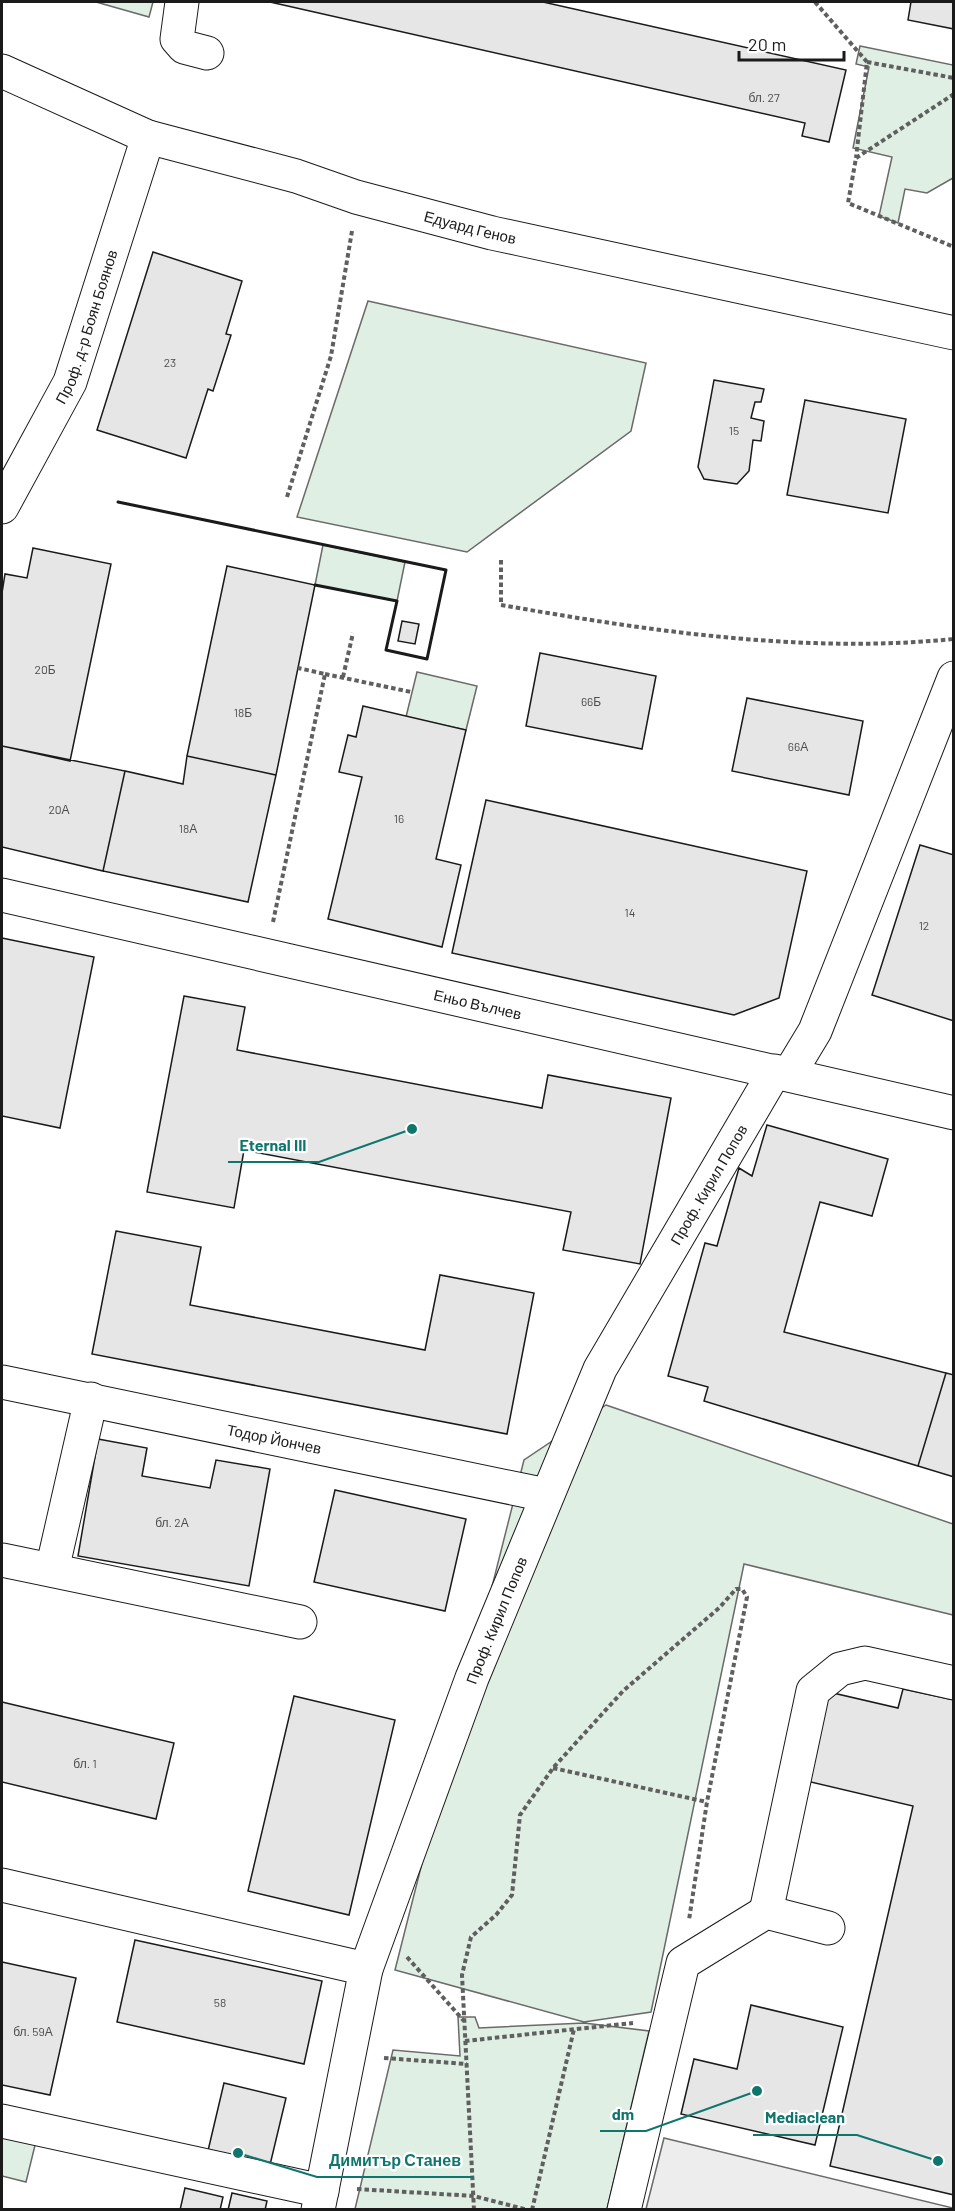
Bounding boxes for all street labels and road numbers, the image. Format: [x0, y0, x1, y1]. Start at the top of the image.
street label: Едуард Генов [422, 206, 518, 247]
street label: Проф. д-р Боян Боянов [51, 247, 121, 407]
street label: Еньо Вълчев [432, 985, 523, 1023]
street label: Проф. Кирил Попов [666, 1121, 751, 1248]
street label: Тодор Йончев [225, 1420, 323, 1457]
street label: Проф. Кирил Попов [462, 1554, 530, 1686]

